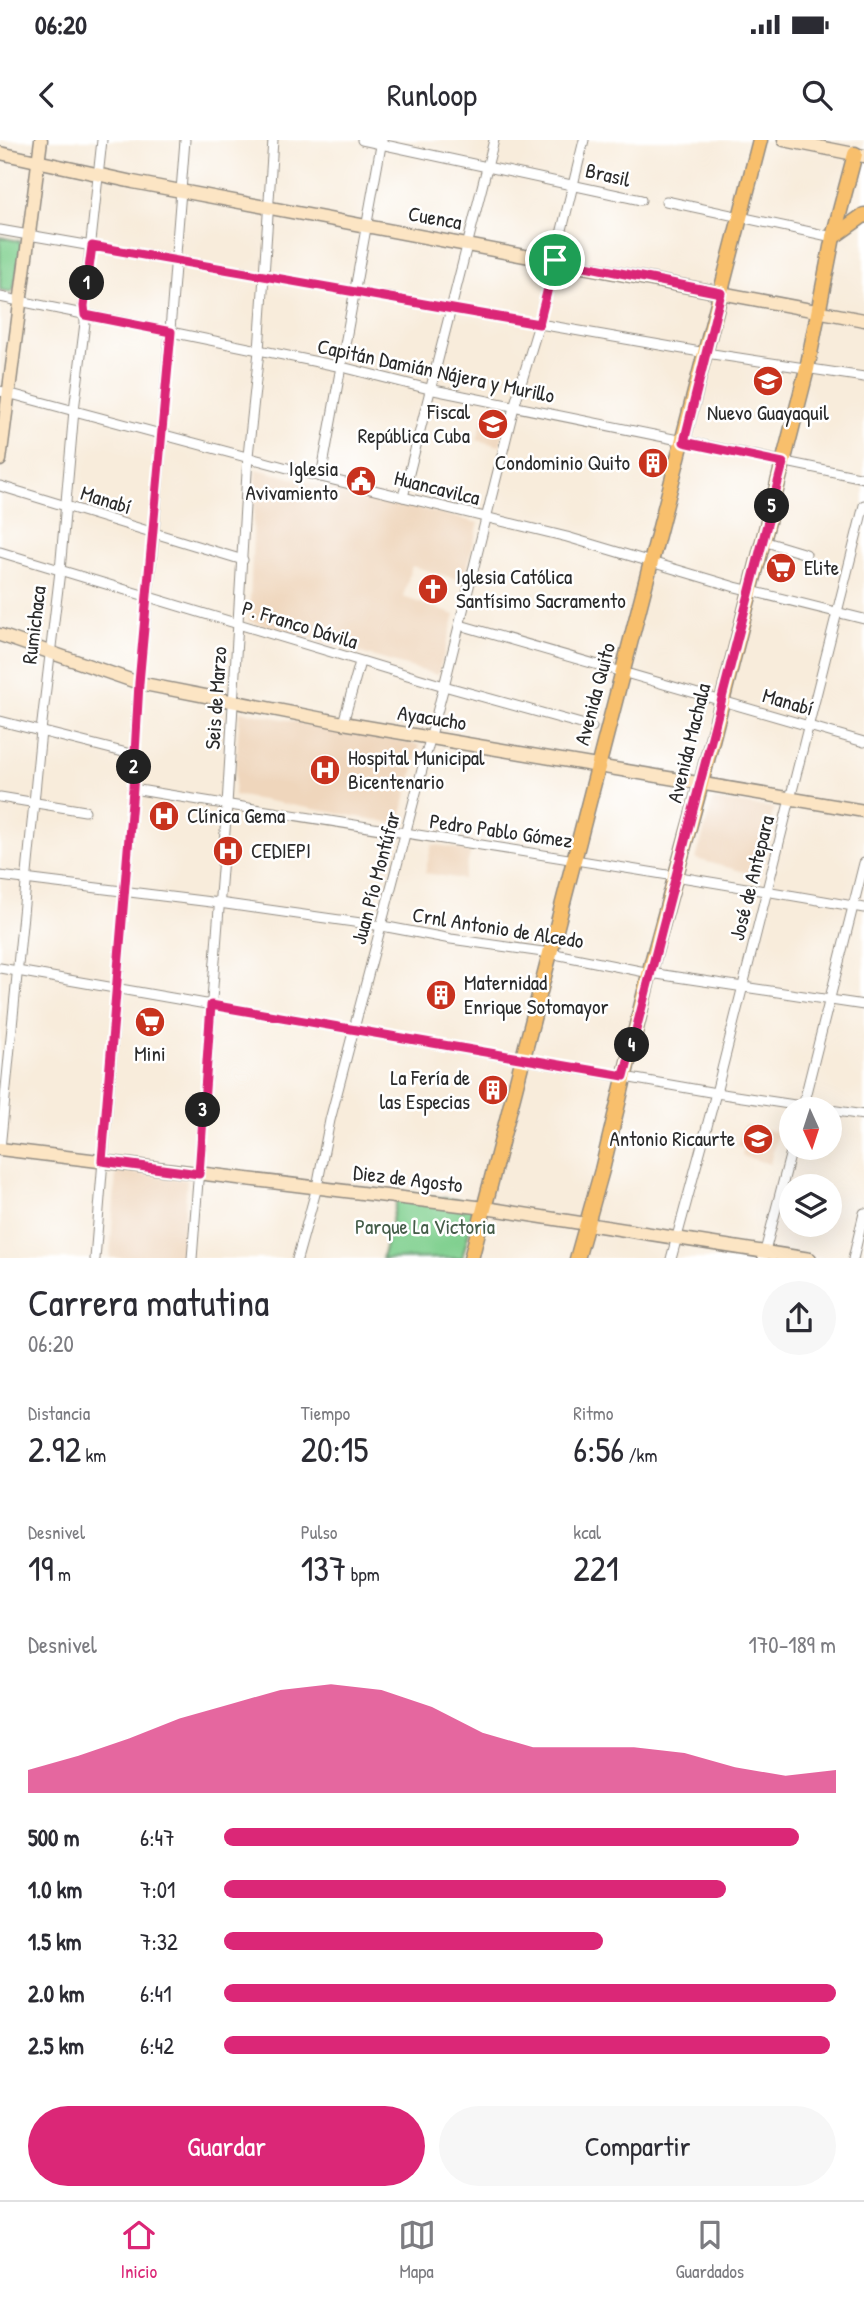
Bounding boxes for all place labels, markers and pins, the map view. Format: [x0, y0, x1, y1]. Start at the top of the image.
pin [525, 230, 585, 290]
pin: 1 [70, 265, 104, 300]
school or university icon: Nuevo Guayaquil [751, 364, 785, 398]
place label: Fiscal República Cuba [358, 397, 470, 450]
place label: Nuevo Guayaquil [707, 398, 829, 427]
school or university icon: Fiscal República Cuba [476, 407, 510, 441]
building icon: Condominio Quito [636, 446, 670, 480]
place label: Condominio Quito [495, 448, 630, 477]
place label: Iglesia Avivamiento [245, 454, 338, 507]
public building icon: Iglesia Avivamiento [344, 464, 378, 498]
pin: 5 [754, 488, 790, 524]
supermarket icon: Elite [764, 551, 798, 585]
place label: Elite [804, 553, 839, 582]
place label: Iglesia Católica Santísimo Sacramento [456, 562, 626, 615]
church icon: Iglesia Católica Santísimo Sacramento [416, 572, 450, 606]
place label: Hospital Municipal Bicentenario [348, 743, 485, 796]
pin: 2 [116, 750, 152, 784]
hospital icon: Hospital Municipal Bicentenario [308, 753, 342, 787]
hospital icon: Clínica Gema [147, 799, 181, 833]
place label: Clínica Gema [187, 801, 285, 830]
hospital icon: CEDIEPI [211, 834, 245, 868]
place label: CEDIEPI [251, 836, 311, 865]
place label: Maternidad Enrique Sotomayor [464, 968, 609, 1021]
building icon: Maternidad Enrique Sotomayor [424, 978, 458, 1012]
supermarket icon: Mini [133, 1005, 167, 1039]
pin: 4 [614, 1028, 650, 1062]
place label: Mini [134, 1039, 166, 1068]
place label: La Fería de las Especias [379, 1063, 470, 1116]
building icon: La Fería de las Especias [476, 1073, 510, 1107]
pin: 3 [186, 1093, 220, 1128]
school or university icon: Antonio Ricaurte [741, 1122, 775, 1156]
place label: Antonio Ricaurte [609, 1124, 735, 1153]

